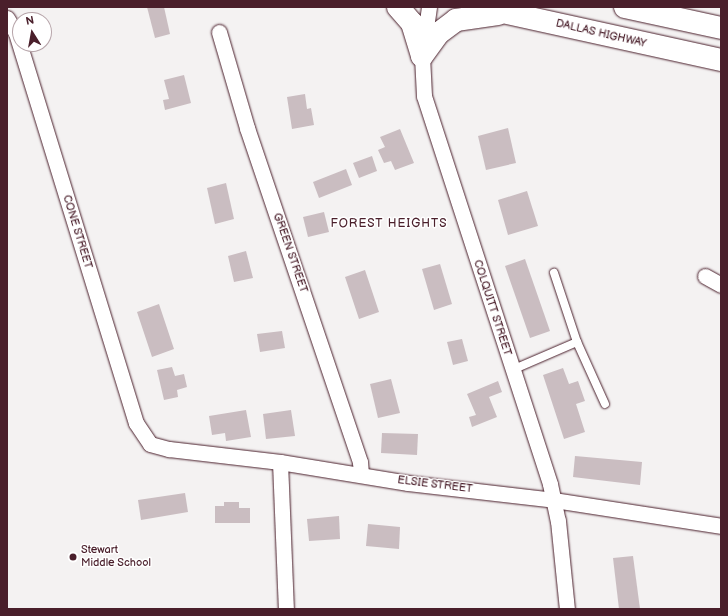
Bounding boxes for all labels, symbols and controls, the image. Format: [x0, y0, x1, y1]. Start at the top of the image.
north arrow [12, 12, 52, 52]
text: N [25, 14, 35, 28]
street label: DALLAS HIGHWAY [554, 17, 648, 51]
street label: CONE STREET [59, 193, 95, 271]
street label: GREEN STREET [270, 211, 310, 295]
district label: FOREST HEIGHTS [331, 217, 447, 231]
street label: COLQUITT STREET [470, 258, 514, 358]
street label: ELSIE STREET [397, 474, 473, 496]
place label: Stewart Middle School [81, 544, 151, 570]
marker: Stewart Middle School [68, 552, 78, 562]

